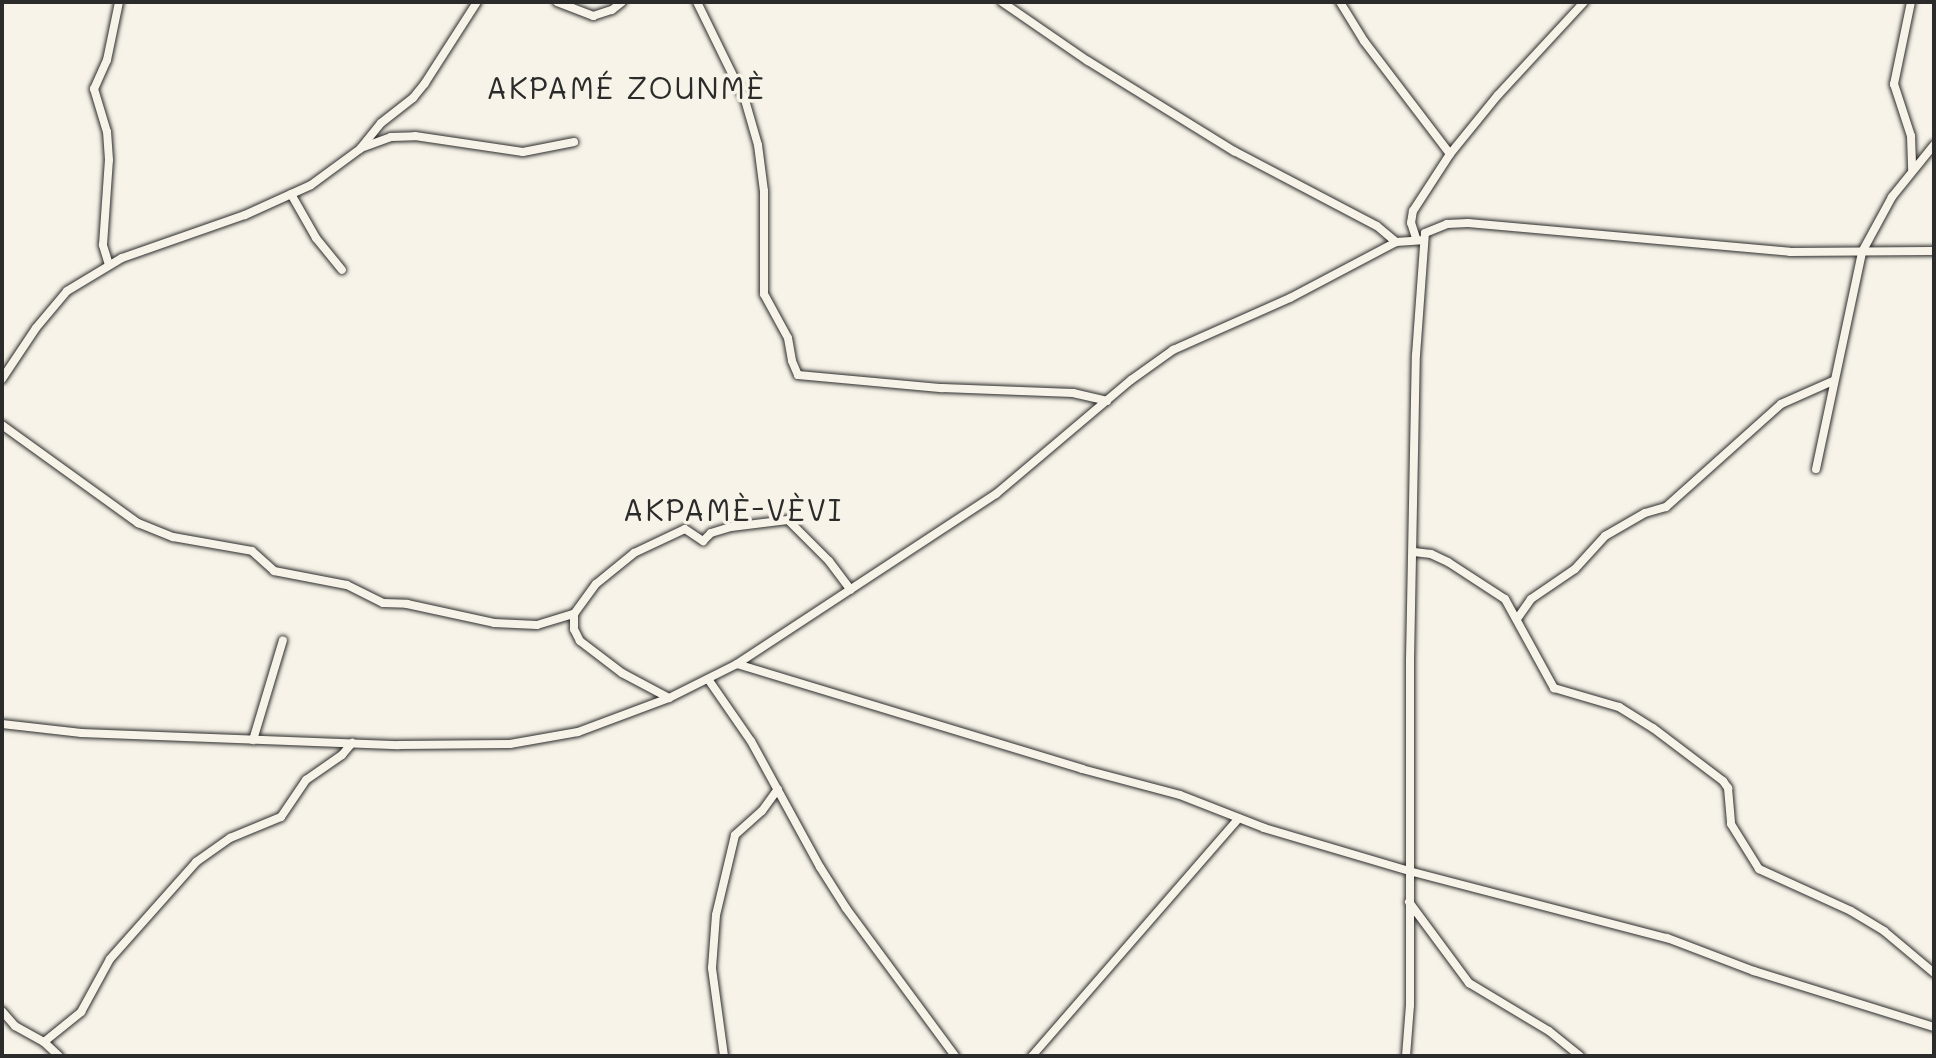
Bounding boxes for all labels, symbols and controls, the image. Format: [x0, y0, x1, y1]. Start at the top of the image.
district label: AKPAMÉ ZOUNMÈ [486, 69, 766, 105]
district label: AKPAMÈ-VÈVI [623, 491, 843, 527]

